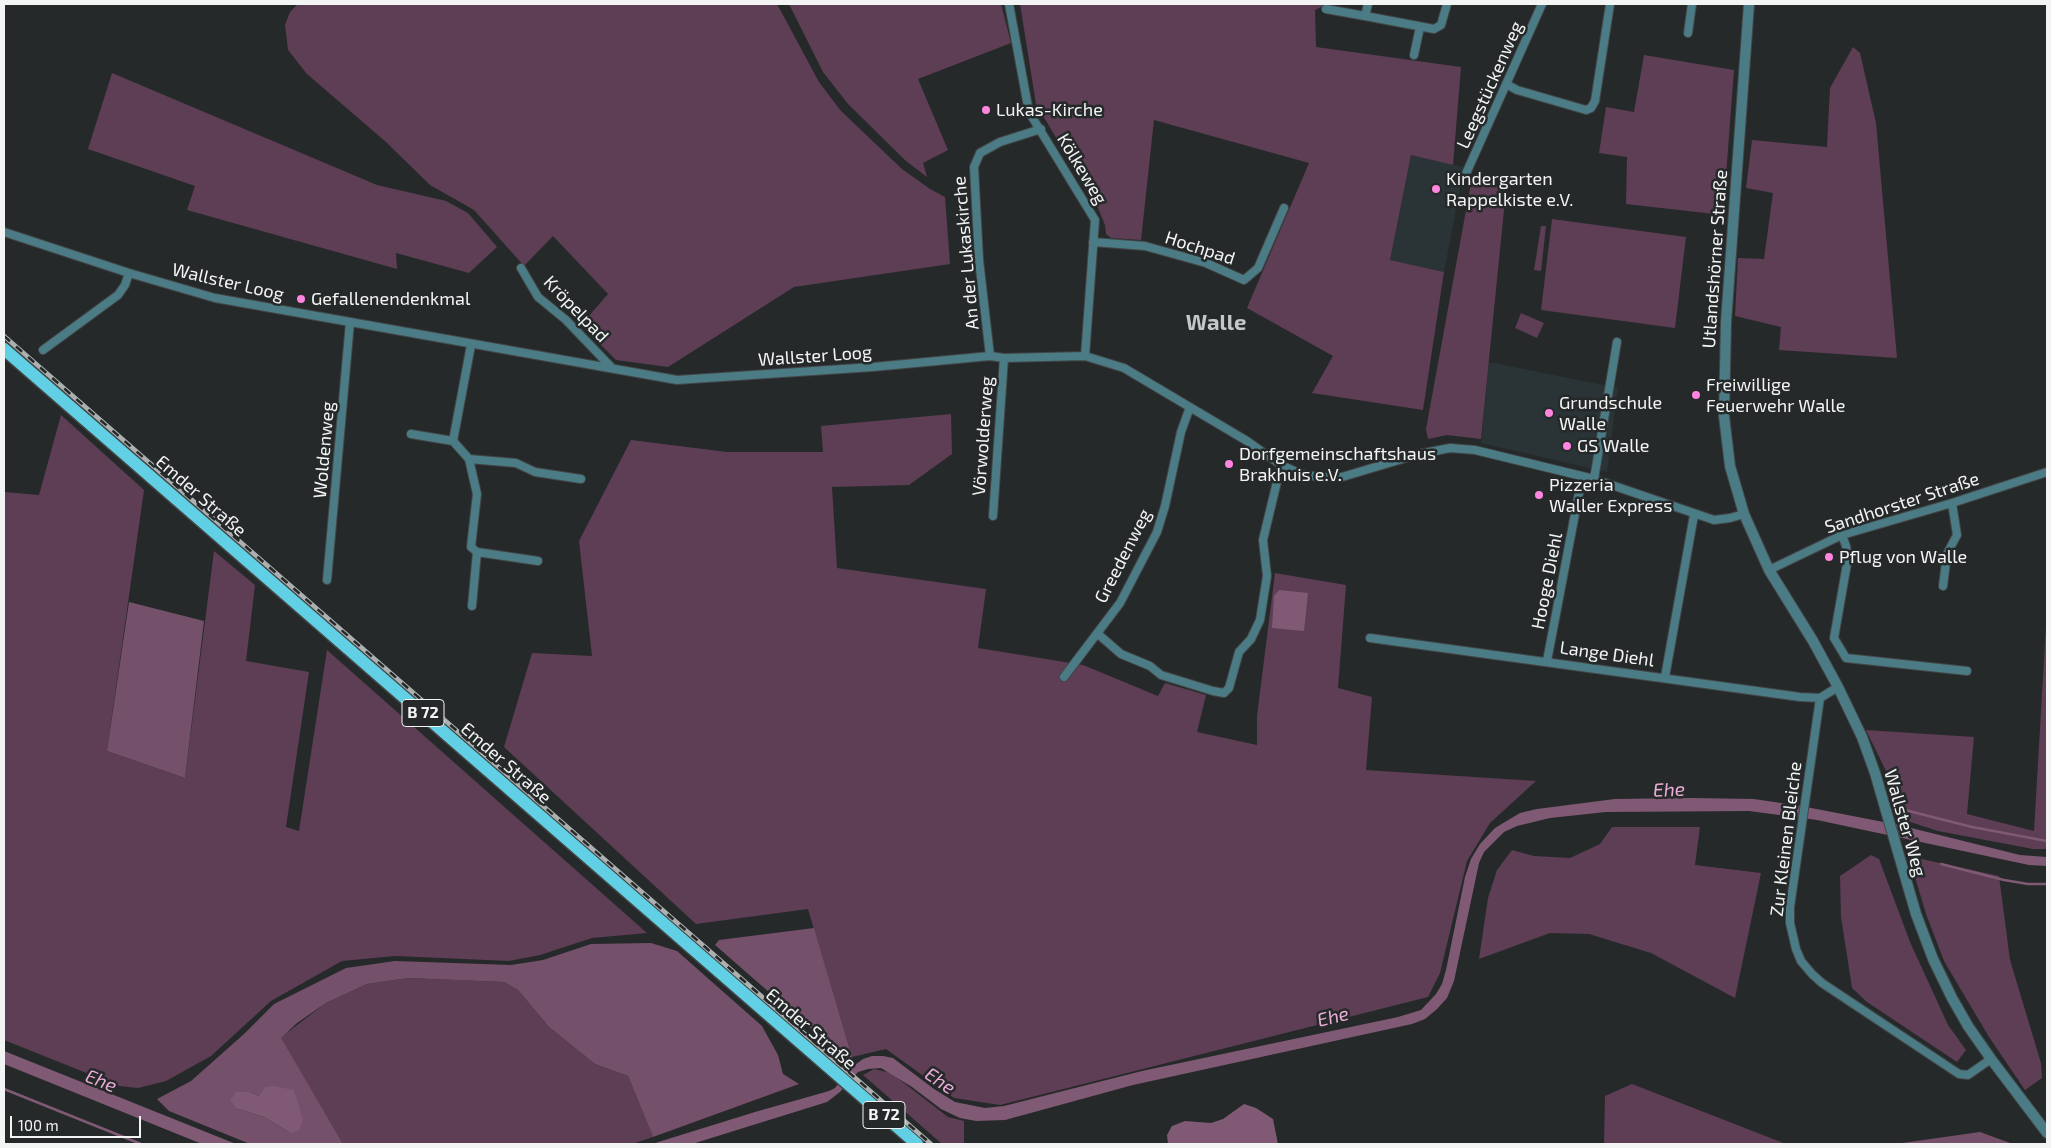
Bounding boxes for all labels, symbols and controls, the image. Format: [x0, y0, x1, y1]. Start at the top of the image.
street label: Leegstückenweg [1452, 18, 1528, 152]
place label: Lukas-Kirche [996, 99, 1103, 121]
marker: Lukas-Kirche [980, 104, 992, 116]
street label: Kölkeweg [1052, 130, 1112, 208]
place label: Kindergarten Rappelkiste e.V. [1446, 168, 1573, 210]
street label: Utlandshörner Straße [1698, 169, 1732, 349]
street label: An der Lukaskirche [949, 175, 983, 331]
marker: Kindergarten Rappelkiste e.V. [1430, 183, 1442, 195]
street label: Hochpad [1162, 227, 1238, 269]
street label: Wallster Loog [170, 259, 286, 305]
street label: Kröpelpad [539, 271, 613, 347]
place label: Gefallenendenkmal [311, 288, 470, 310]
marker: Gefallenendenkmal [295, 293, 307, 305]
district label: Walle [1186, 310, 1246, 336]
street label: Wallster Loog [757, 341, 873, 371]
place label: Freiwillige Feuerwehr Walle [1706, 374, 1845, 416]
street label: Vörwolderweg [968, 376, 998, 496]
marker: Freiwillige Feuerwehr Walle [1690, 389, 1702, 401]
place label: Grundschule Walle [1559, 392, 1662, 434]
street label: Woldenweg [309, 401, 339, 499]
marker: Grundschule Walle [1543, 407, 1555, 419]
place label: GS Walle [1577, 435, 1650, 457]
marker: GS Walle [1561, 440, 1573, 452]
place label: Dorfgemeinschaftshaus Brakhuis e.V. [1239, 443, 1436, 486]
street label: Emder Straße [151, 451, 251, 541]
marker: Dorfgemeinschaftshaus Brakhuis e.V. [1223, 458, 1235, 470]
street label: Sandhorster Straße [1822, 468, 1982, 538]
place label: Pizzeria Waller Express [1549, 474, 1672, 516]
marker: Pizzeria Waller Express [1533, 489, 1545, 501]
street label: Greedenweg [1090, 505, 1156, 607]
street label: Hooge Diehl [1527, 531, 1567, 631]
place label: Pflug von Walle [1839, 546, 1967, 568]
marker: Pflug von Walle [1823, 551, 1835, 563]
street label: Lange Diehl [1558, 637, 1656, 671]
road number: B 72 [402, 700, 444, 726]
street label: Emder Straße [456, 718, 556, 808]
street label: Zur Kleinen Bleiche [1766, 760, 1806, 918]
street label: Wallster Weg [1879, 767, 1931, 879]
water label: Ehe [1653, 778, 1685, 802]
street label: Emder Straße [761, 984, 861, 1074]
water label: Ehe [1315, 1002, 1351, 1032]
water label: Ehe [920, 1063, 960, 1099]
water label: Ehe [82, 1064, 120, 1098]
road number: B 72 [863, 1102, 905, 1128]
scale bar [12, 1106, 144, 1138]
text: 100 m [18, 1116, 59, 1134]

